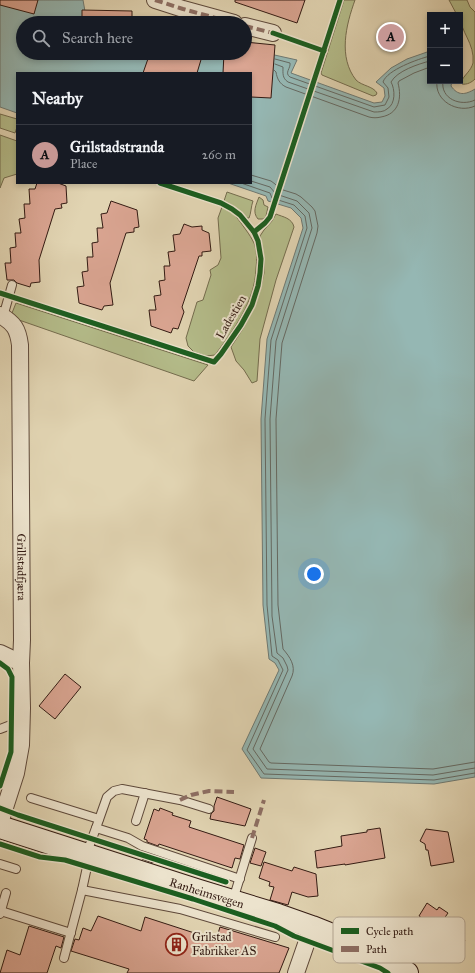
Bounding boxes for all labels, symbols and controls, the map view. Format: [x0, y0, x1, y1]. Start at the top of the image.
map controls [427, 12, 463, 84]
button: + [427, 12, 463, 48]
search box [16, 16, 252, 60]
pin: A [378, 22, 404, 52]
icon: search [30, 27, 52, 49]
text: Search here [62, 29, 133, 47]
button: − [427, 48, 463, 84]
text: Nearby [32, 88, 83, 109]
text: Grilstadstranda [70, 138, 164, 156]
text: A [41, 147, 49, 163]
text: 260 m [202, 147, 236, 163]
text: Place [70, 156, 97, 172]
street label: Ladestien [213, 292, 249, 341]
street label: Grillstadfjæra [14, 533, 29, 602]
your location [304, 564, 324, 584]
street label: Ranheimsvegen [168, 875, 246, 911]
legend [333, 917, 465, 963]
text: Cycle path [366, 925, 413, 938]
place label: Grilstad Fabrikker AS [192, 930, 256, 958]
building icon: Grilstad Fabrikker AS [164, 931, 190, 957]
text: Path [366, 943, 387, 956]

